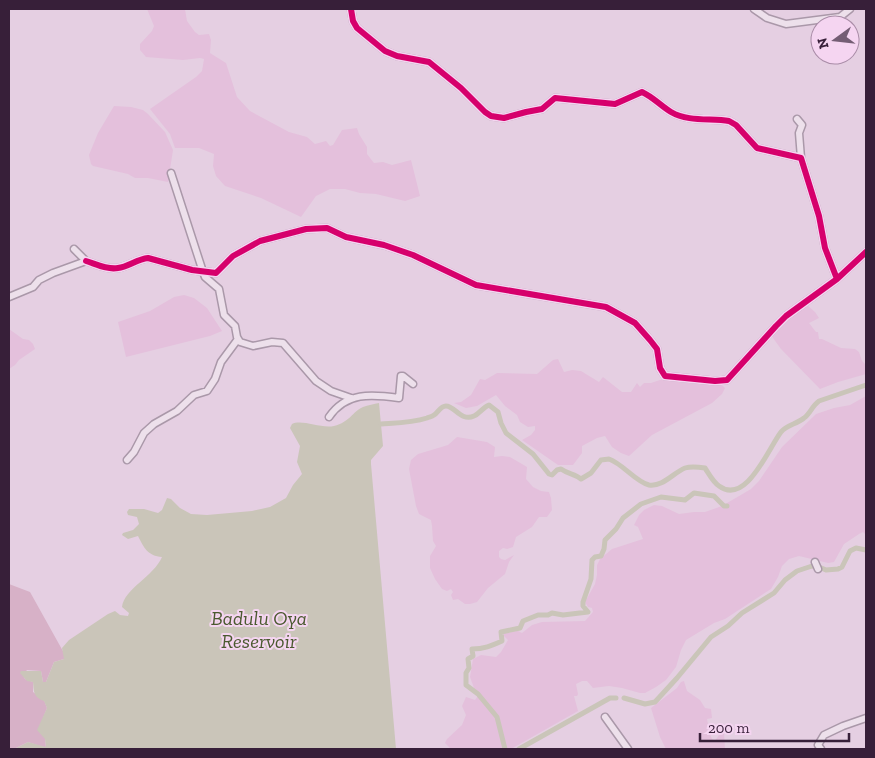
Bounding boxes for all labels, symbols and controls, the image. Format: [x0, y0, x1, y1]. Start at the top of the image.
north arrow [810, 15, 860, 65]
text: N [813, 36, 833, 51]
water label: Badulu Oya Reservoir [211, 606, 307, 653]
scale bar [700, 710, 849, 742]
text: 200 m [708, 719, 749, 737]

